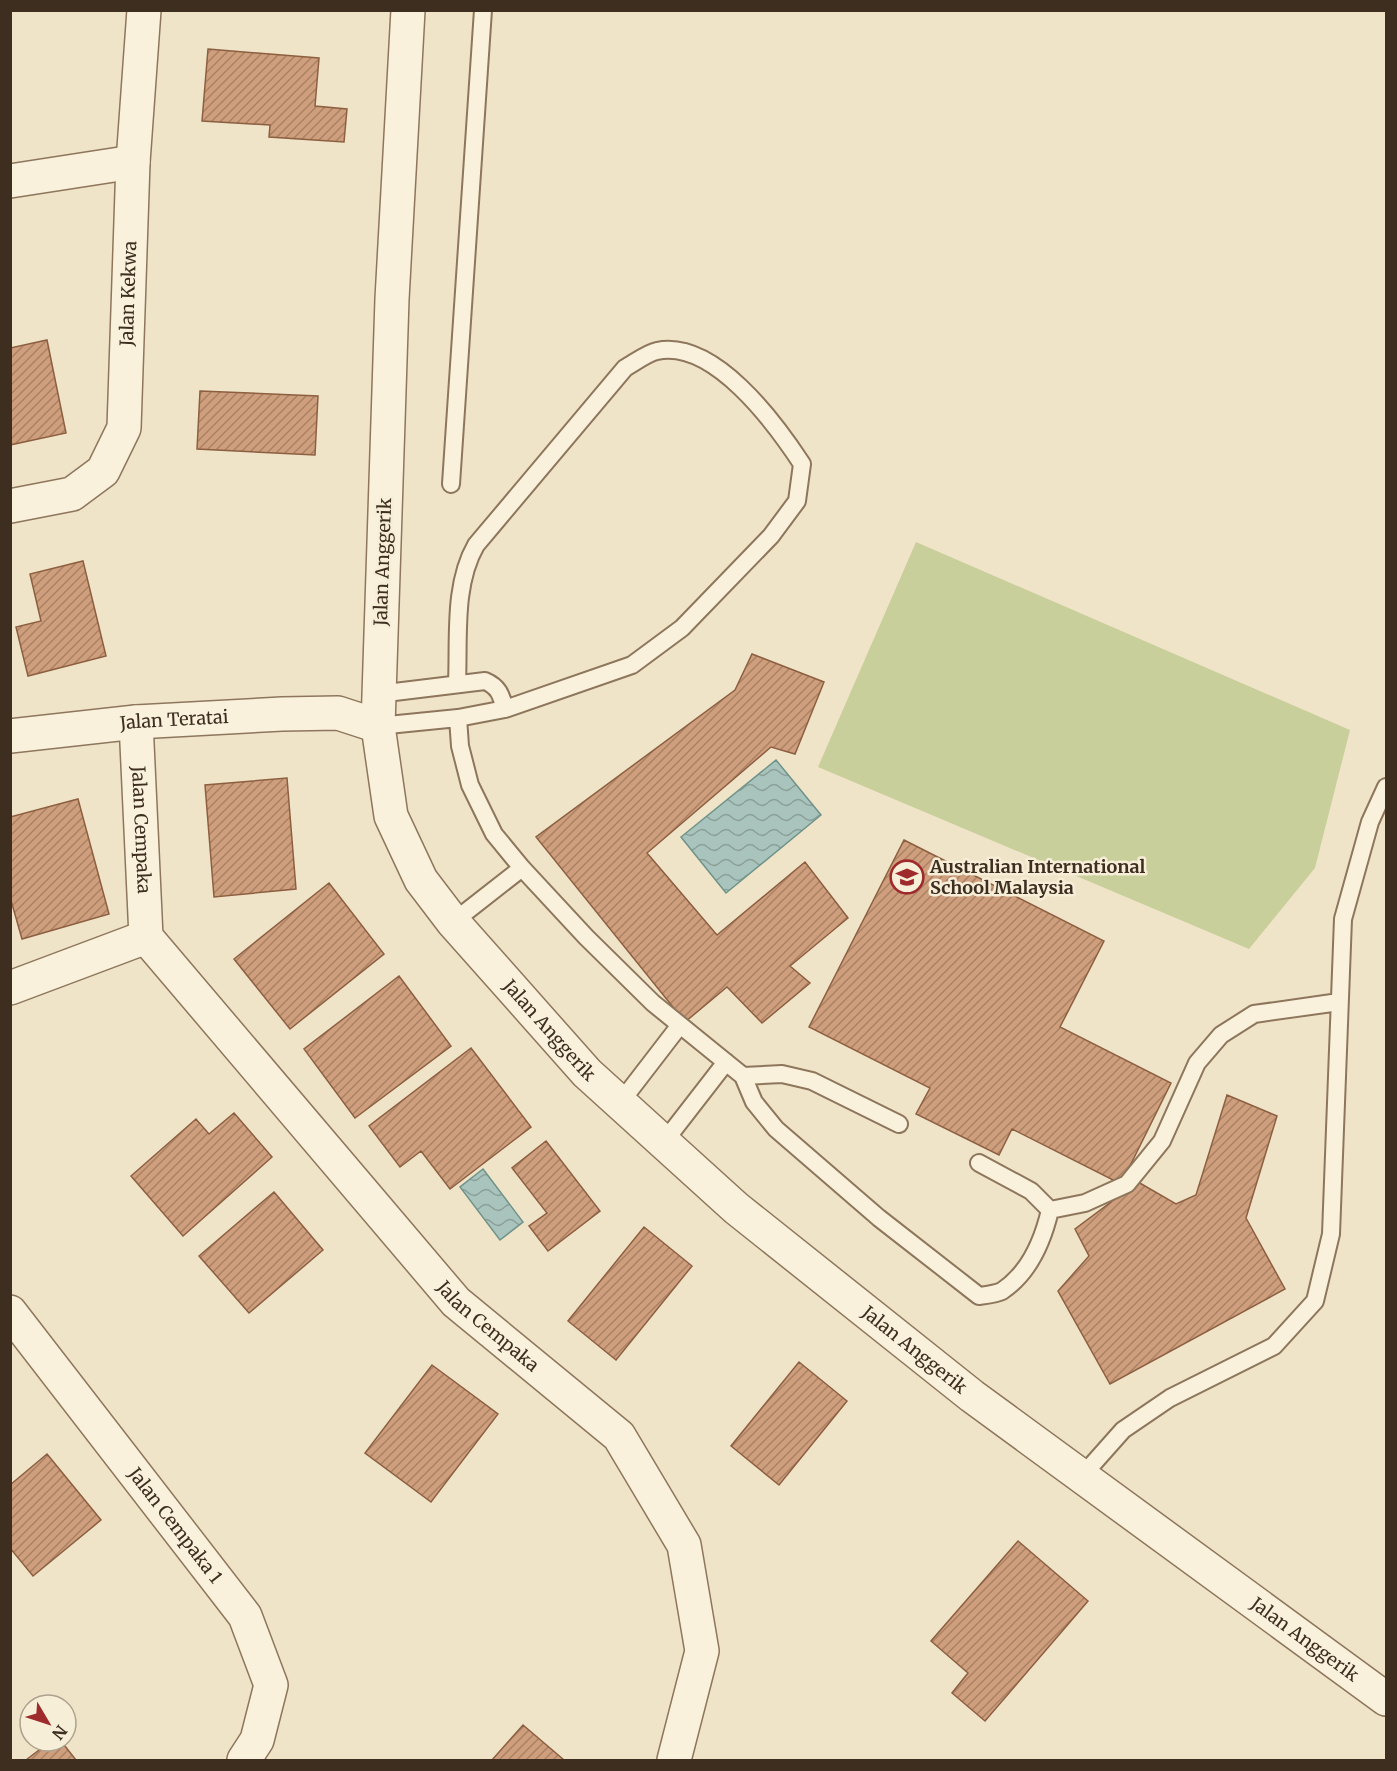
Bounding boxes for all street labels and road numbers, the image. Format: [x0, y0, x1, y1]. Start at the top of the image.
street label: Jalan Kekwa [115, 240, 141, 348]
street label: Jalan Anggerik [369, 497, 396, 627]
street label: Jalan Teratai [118, 705, 229, 735]
street label: Jalan Cempaka [127, 764, 156, 895]
street label: Jalan Anggerik [498, 974, 601, 1086]
street label: Jalan Cempaka [431, 1275, 544, 1377]
street label: Jalan Anggerik [857, 1300, 972, 1399]
street label: Jalan Cempaka 1 [123, 1462, 228, 1588]
street label: Jalan Anggerik [1246, 1591, 1364, 1687]

